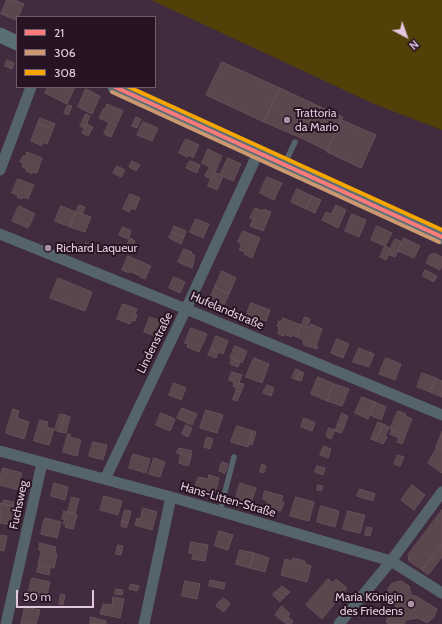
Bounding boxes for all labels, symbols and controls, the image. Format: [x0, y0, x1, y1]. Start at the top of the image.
legend [16, 16, 156, 88]
north arrow [386, 16, 426, 56]
text: 21 [54, 25, 64, 40]
text: N [406, 37, 421, 53]
text: 306 [54, 45, 76, 60]
text: 308 [54, 65, 76, 80]
place label: Trattoria da Mario [295, 106, 338, 134]
marker: Trattoria da Mario [282, 115, 292, 125]
place label: Richard Laqueur [56, 241, 137, 255]
marker: Richard Laqueur [43, 243, 53, 253]
street label: Hufelandstraße [188, 289, 266, 333]
street label: Lindenstraße [134, 310, 176, 376]
street label: Fuchsweg [7, 479, 31, 531]
street label: Hans-Litten-Straße [179, 479, 277, 521]
scale bar [18, 582, 96, 608]
text: 50 m [23, 589, 51, 604]
place label: Maria Königin des Friedens [335, 590, 403, 618]
marker: Maria Königin des Friedens [406, 599, 416, 609]

